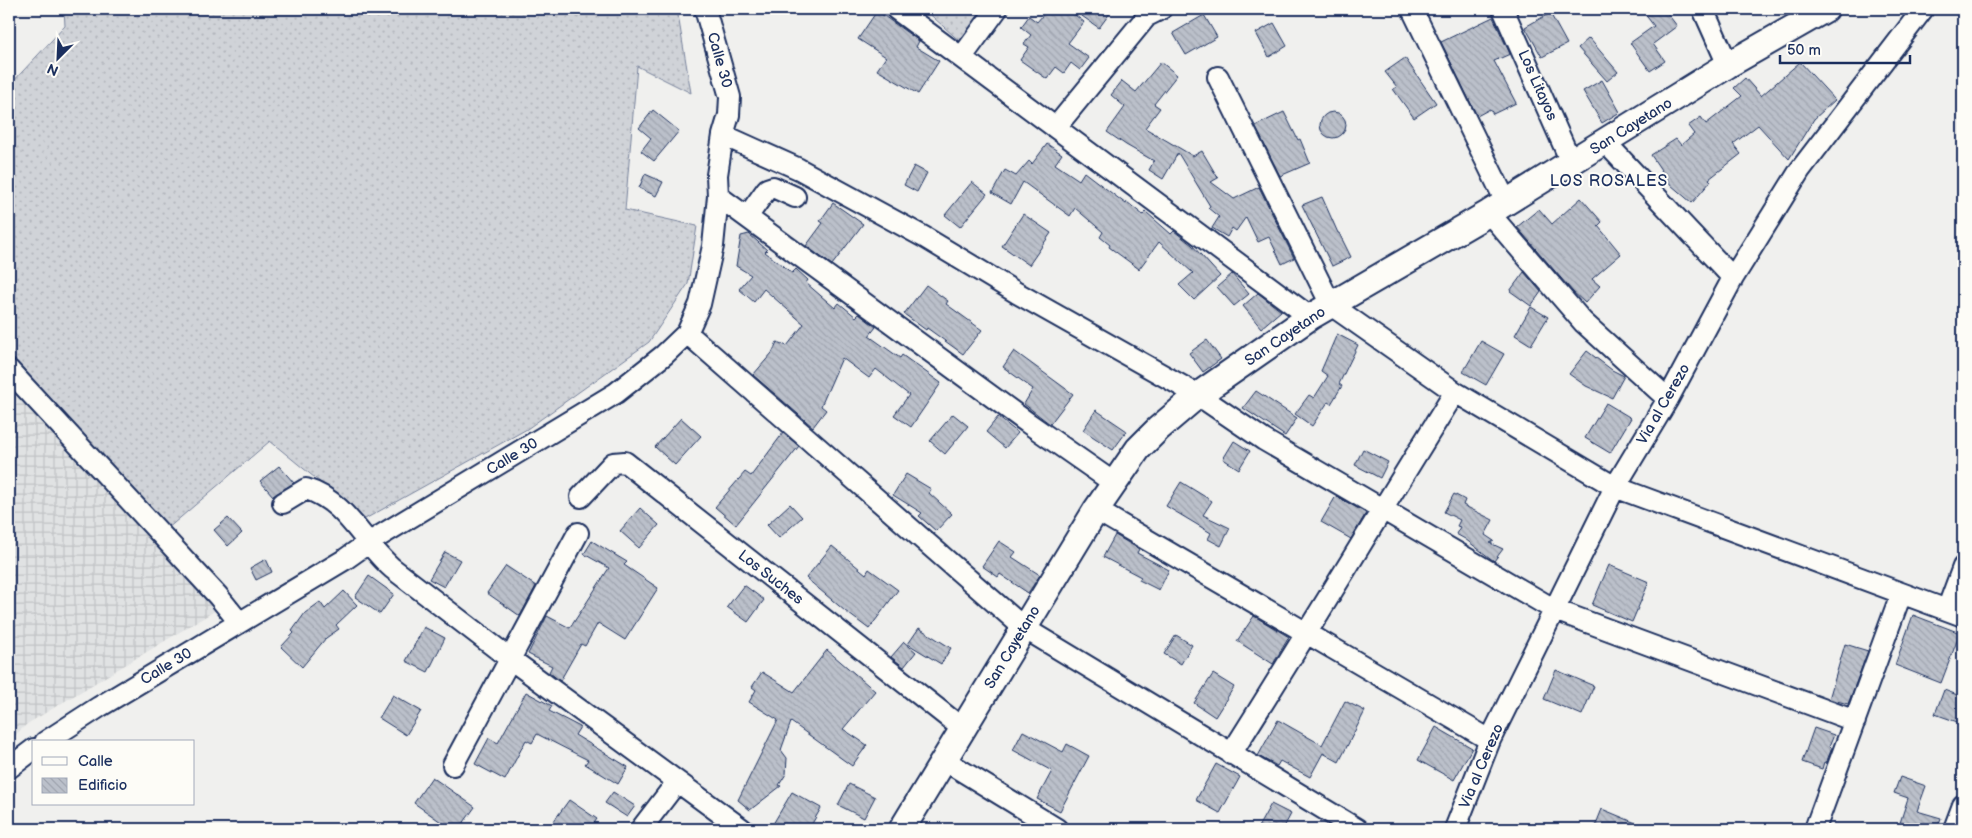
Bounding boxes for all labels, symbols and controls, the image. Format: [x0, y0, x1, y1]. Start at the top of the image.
street label: Calle 30 [703, 30, 737, 90]
north arrow [32, 32, 82, 82]
scale bar [1780, 32, 1910, 64]
text: 50 m [1787, 41, 1821, 60]
street label: Los Litayos [1514, 47, 1562, 124]
text: N [45, 60, 61, 79]
street label: San Cayetano [1587, 94, 1676, 159]
district label: LOS ROSALES [1550, 172, 1668, 191]
street label: San Cayetano [1241, 302, 1329, 370]
street label: Via al Cerezo [1633, 360, 1694, 448]
street label: Calle 30 [483, 434, 542, 479]
street label: Los Suches [734, 546, 808, 609]
street label: San Cayetano [980, 602, 1045, 692]
street label: Calle 30 [137, 644, 196, 689]
street label: Via al Cerezo [1455, 721, 1508, 811]
legend [32, 740, 195, 806]
text: Calle [78, 752, 113, 771]
text: Edificio [78, 776, 127, 795]

